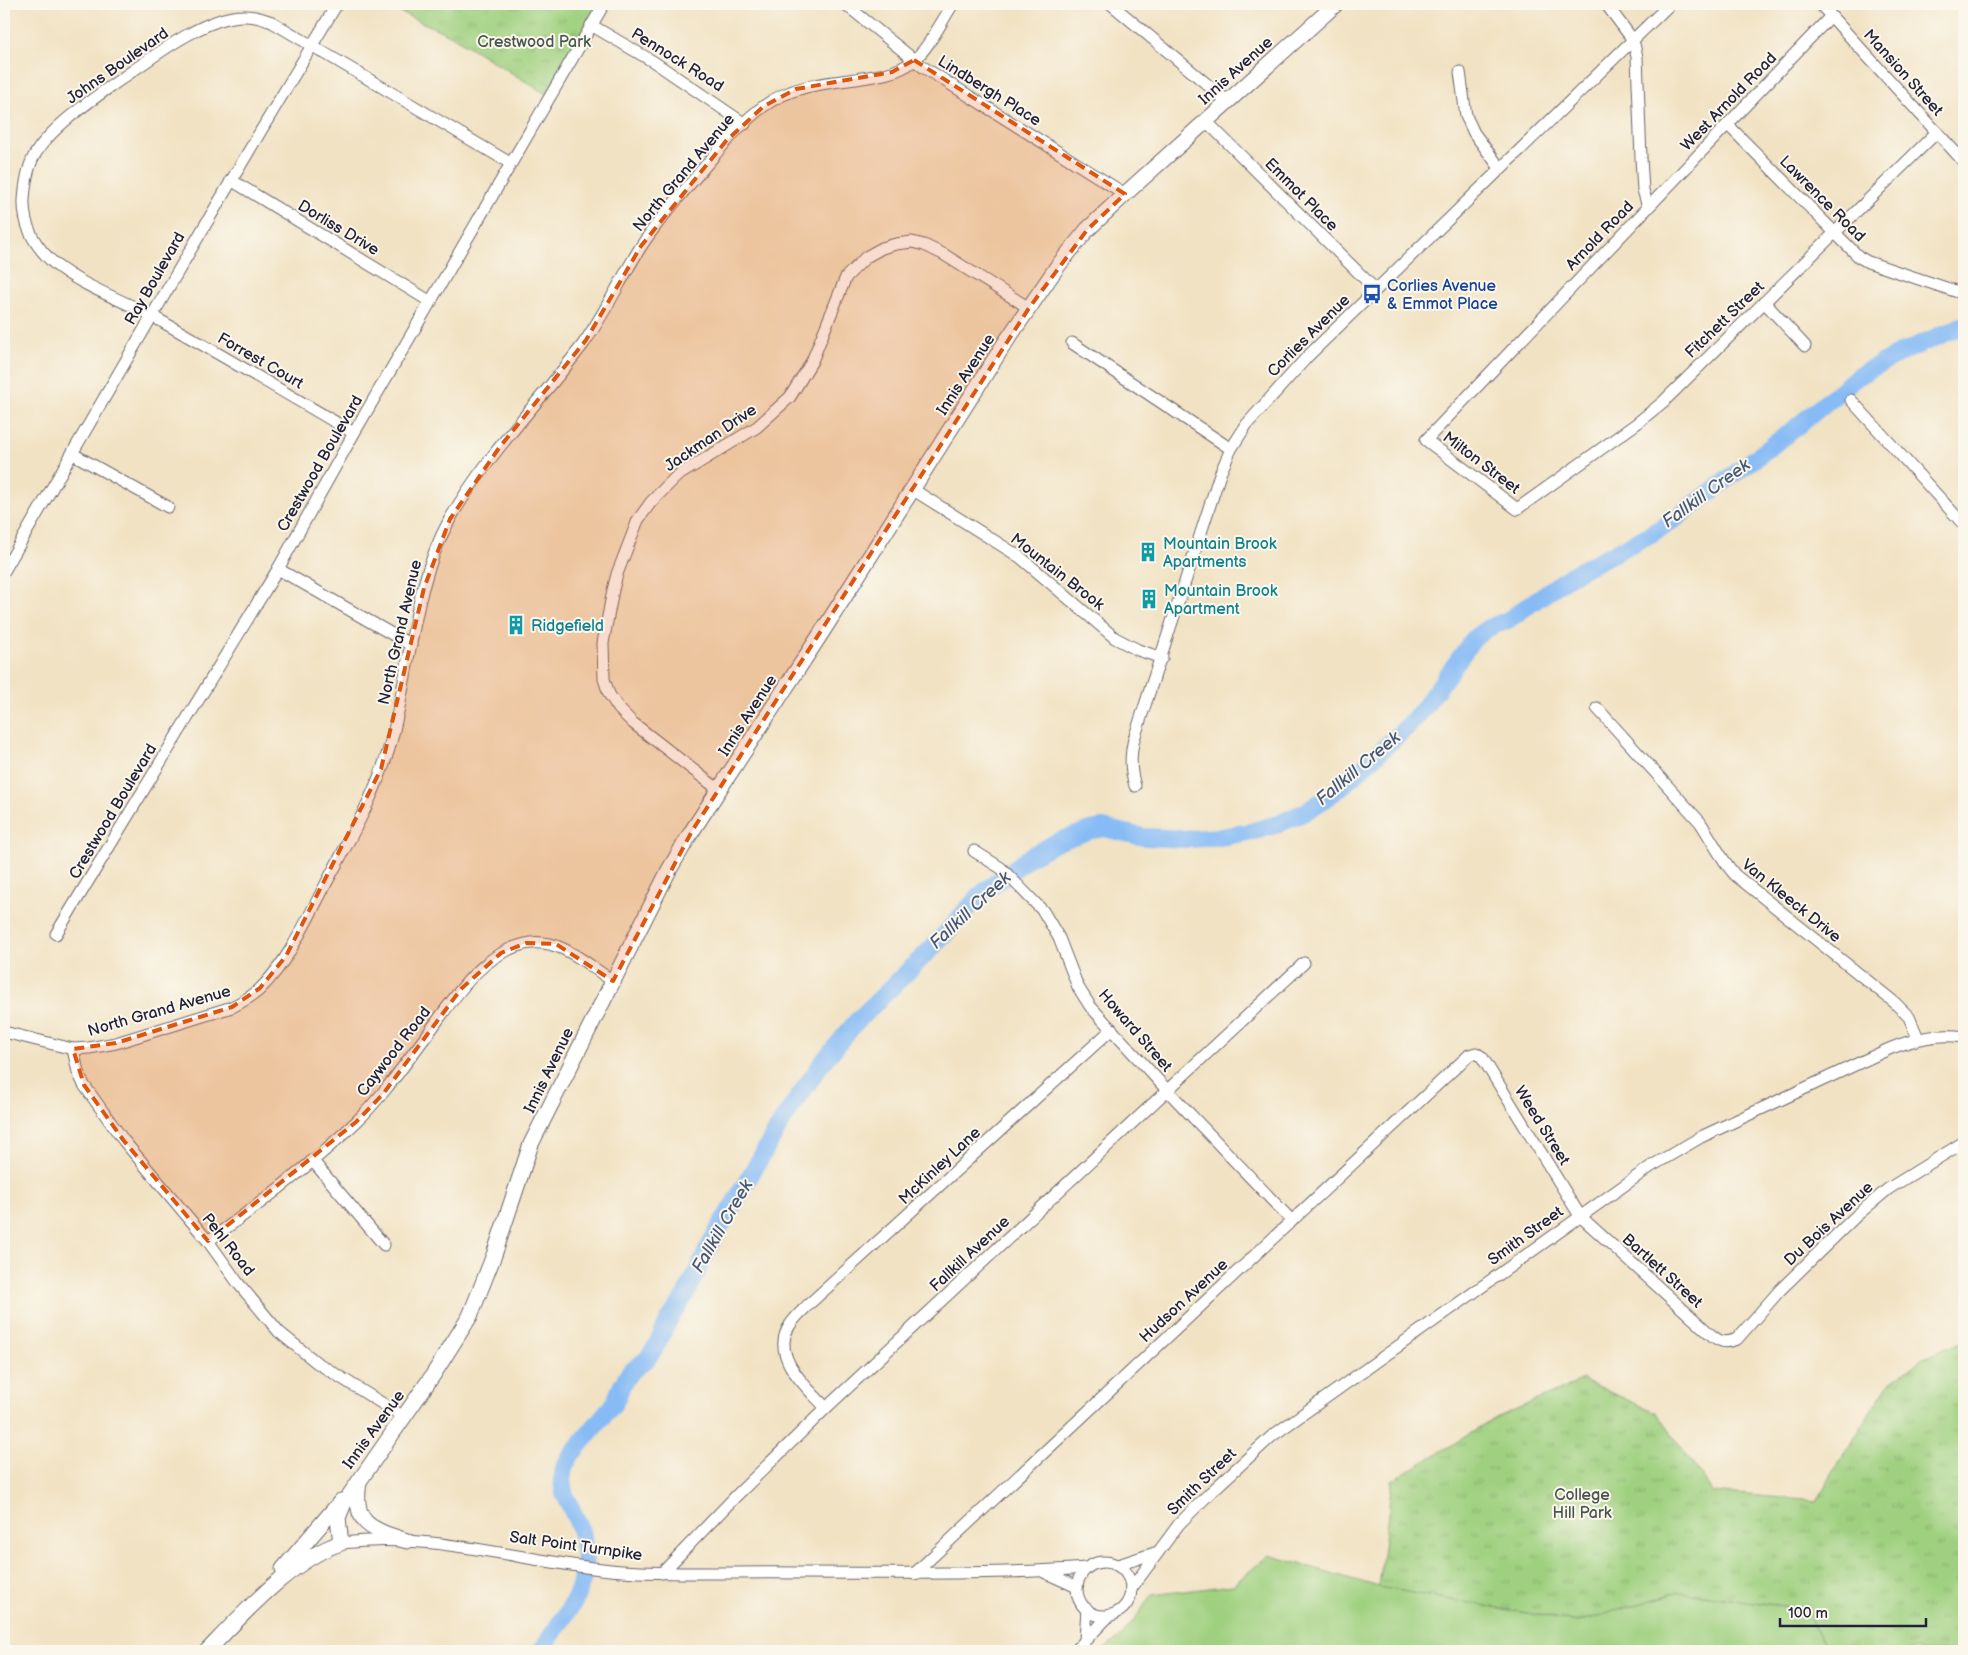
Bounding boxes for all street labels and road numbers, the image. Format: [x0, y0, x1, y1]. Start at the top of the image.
street label: Johns Boulevard [63, 24, 172, 108]
street label: Pennock Road [627, 24, 727, 96]
street label: Mansion Street [1859, 26, 1947, 120]
street label: Innis Avenue [1195, 33, 1277, 109]
street label: West Arnold Road [1677, 49, 1781, 155]
street label: Lindbergh Place [934, 52, 1045, 131]
street label: North Grand Avenue [629, 110, 739, 236]
street label: Lawrence Road [1775, 152, 1869, 246]
street label: Emmot Place [1260, 155, 1342, 236]
street label: Dorliss Drive [294, 197, 383, 260]
street label: Arnold Road [1562, 197, 1638, 275]
street label: Ray Boulevard [121, 229, 189, 328]
street label: Fitchett Street [1682, 278, 1769, 362]
street label: Corlies Avenue [1264, 290, 1355, 381]
street label: Forrest Court [214, 329, 307, 394]
street label: Innis Avenue [933, 330, 1000, 419]
street label: Crestwood Boulevard [273, 392, 367, 535]
street label: Jackman Drive [661, 400, 761, 476]
street label: Milton Street [1439, 428, 1523, 498]
street label: Mountain Brook [1006, 530, 1108, 615]
street label: North Grand Avenue [375, 558, 426, 707]
street label: Innis Avenue [715, 671, 782, 760]
street label: Crestwood Boulevard [65, 741, 161, 883]
street label: Van Kleeck Drive [1738, 855, 1845, 947]
street label: North Grand Avenue [86, 982, 234, 1041]
street label: Howard Street [1094, 986, 1176, 1076]
street label: Caywood Road [353, 1003, 435, 1101]
street label: Innis Avenue [520, 1024, 578, 1116]
street label: Weed Street [1510, 1083, 1574, 1169]
street label: McKinley Lane [895, 1123, 985, 1209]
street label: Du Bois Avenue [1781, 1178, 1878, 1270]
street label: Smith Street [1485, 1203, 1567, 1270]
street label: Pehl Road [197, 1210, 258, 1280]
street label: Fallkill Avenue [926, 1212, 1014, 1296]
street label: Bartlett Street [1618, 1230, 1706, 1312]
street label: Hudson Avenue [1136, 1255, 1232, 1347]
street label: Innis Avenue [339, 1386, 409, 1473]
street label: Smith Street [1164, 1444, 1240, 1520]
street label: Salt Point Turnpike [508, 1528, 644, 1565]

